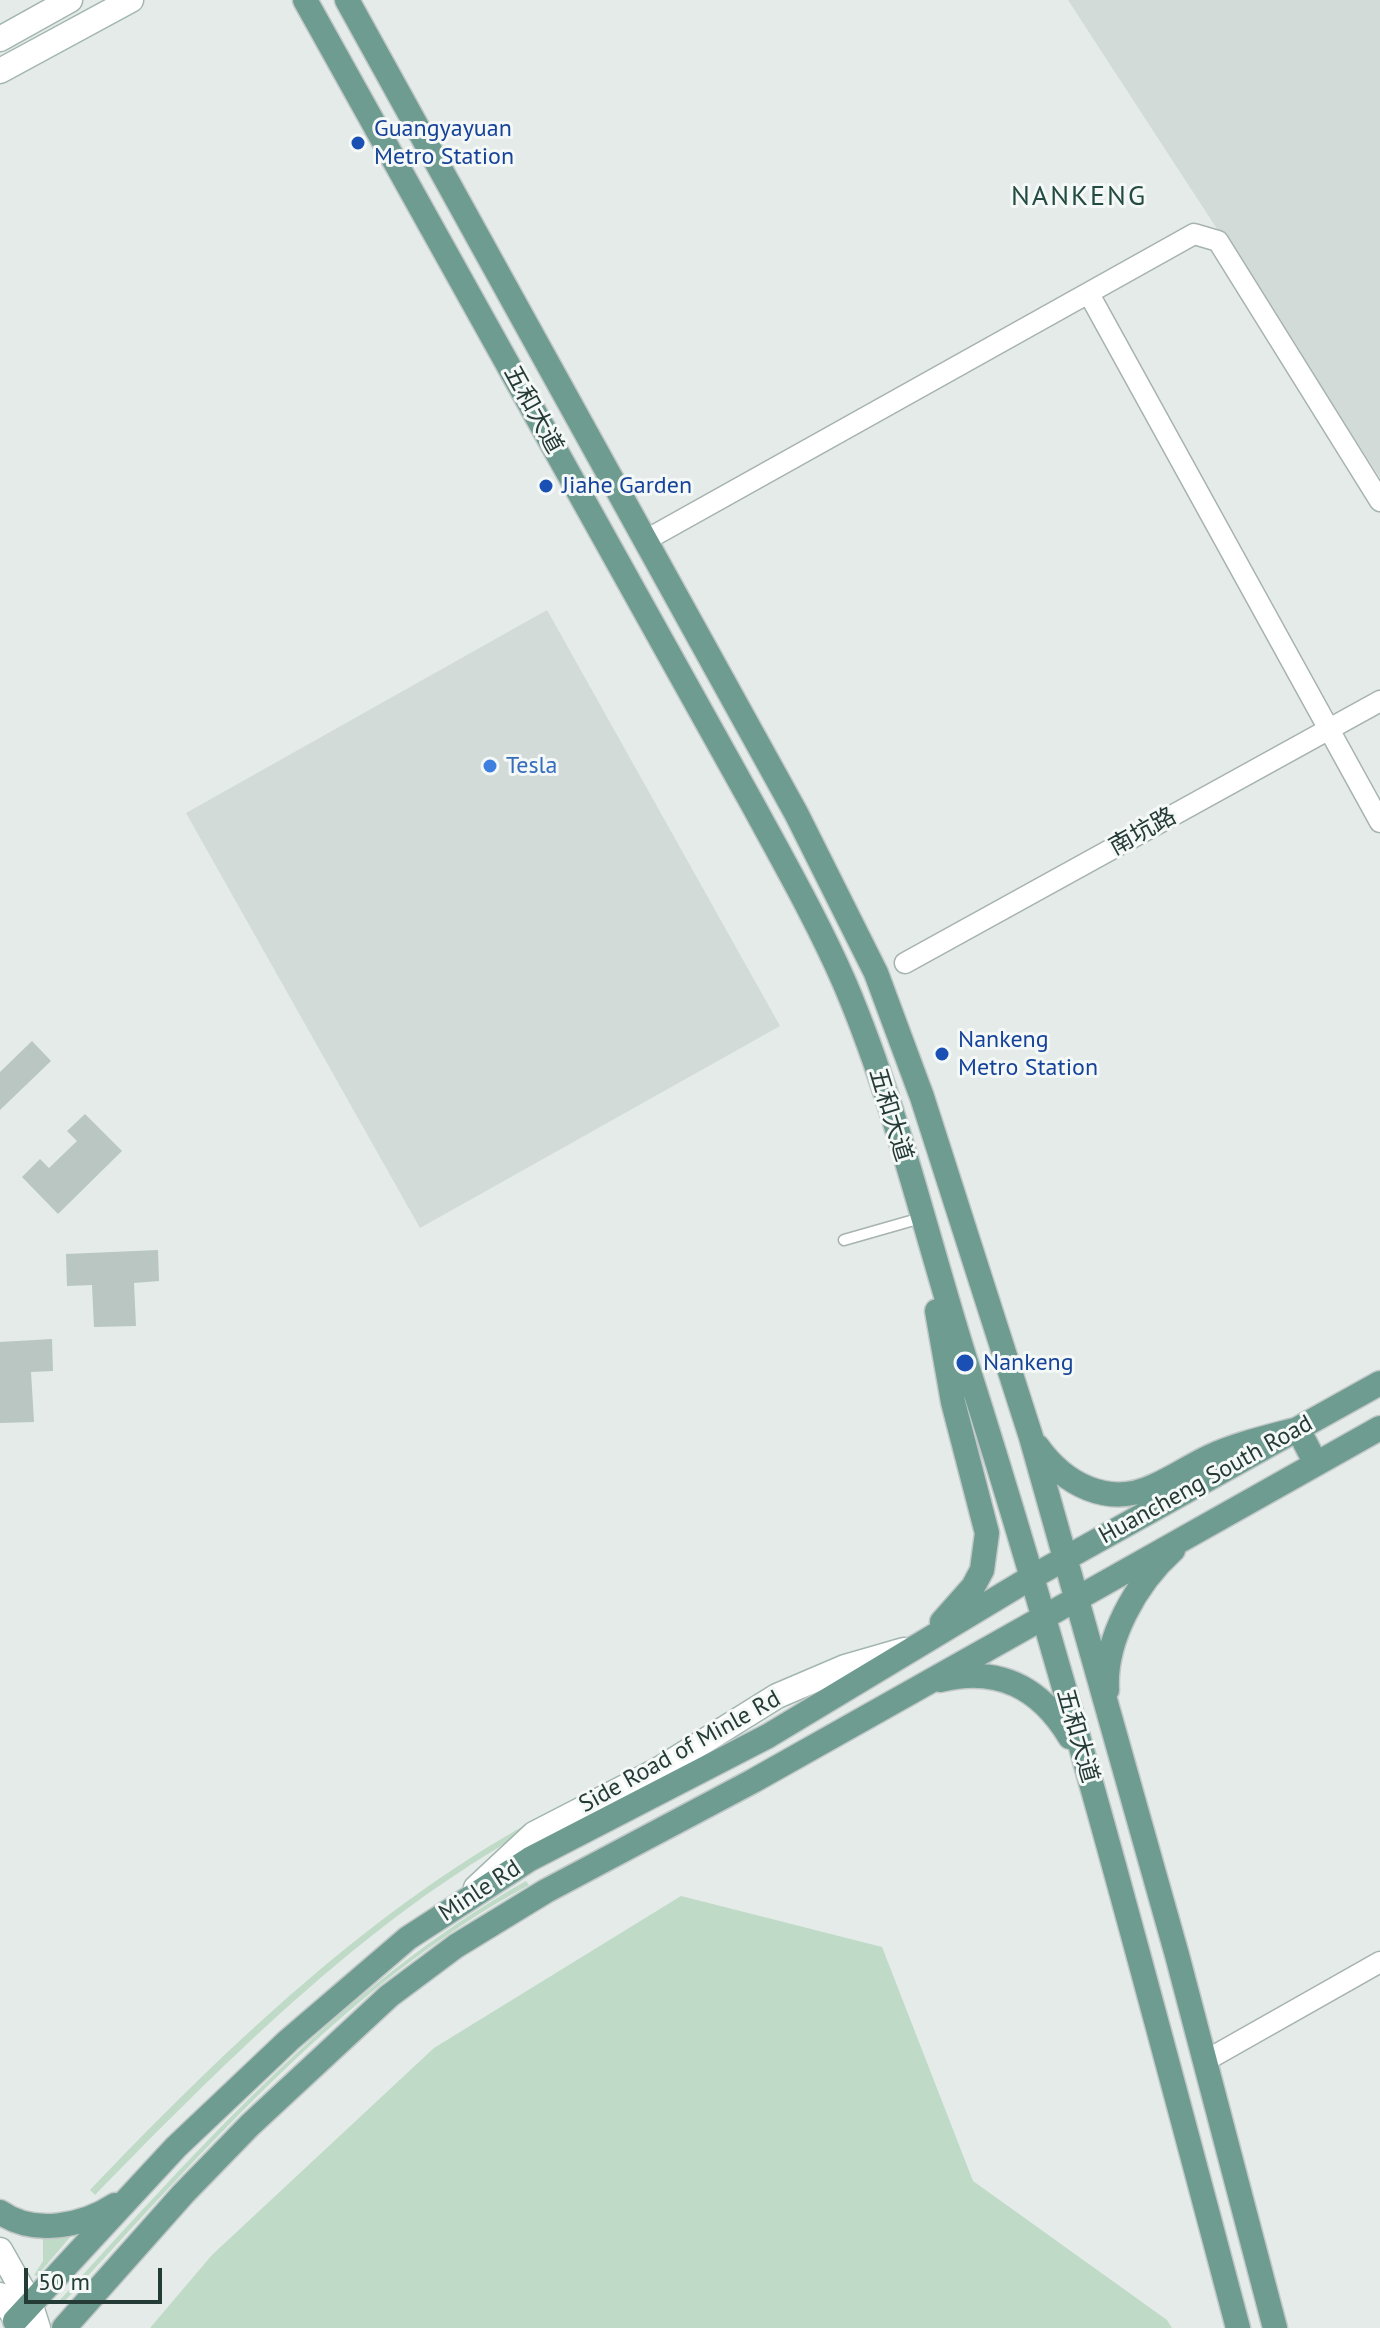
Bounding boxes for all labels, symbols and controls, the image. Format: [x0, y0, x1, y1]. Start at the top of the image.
place label: Guangyayuan Metro Station [374, 115, 514, 171]
marker: Guangyayuan Metro Station [349, 134, 367, 152]
district label: NANKENG [1011, 180, 1147, 214]
street label: 五和大道 [497, 361, 569, 459]
place label: Jiahe Garden [562, 472, 692, 500]
marker: Jiahe Garden [537, 477, 555, 495]
place label: Tesla [506, 752, 557, 780]
marker: Tesla [481, 757, 499, 775]
street label: 南坑路 [1105, 802, 1181, 862]
place label: Nankeng Metro Station [958, 1026, 1098, 1082]
marker: Nankeng Metro Station [933, 1045, 951, 1063]
street label: 五和大道 [862, 1065, 918, 1165]
place label: Nankeng [983, 1349, 1074, 1377]
marker: Nankeng [954, 1352, 976, 1374]
street label: Huancheng South Road [1094, 1409, 1318, 1551]
street label: Side Road of Minle Rd [574, 1685, 786, 1819]
street label: 五和大道 [1050, 1686, 1104, 1786]
street label: Minle Rd [434, 1854, 526, 1928]
scale bar [28, 2252, 166, 2302]
text: 50 m [38, 2266, 90, 2297]

